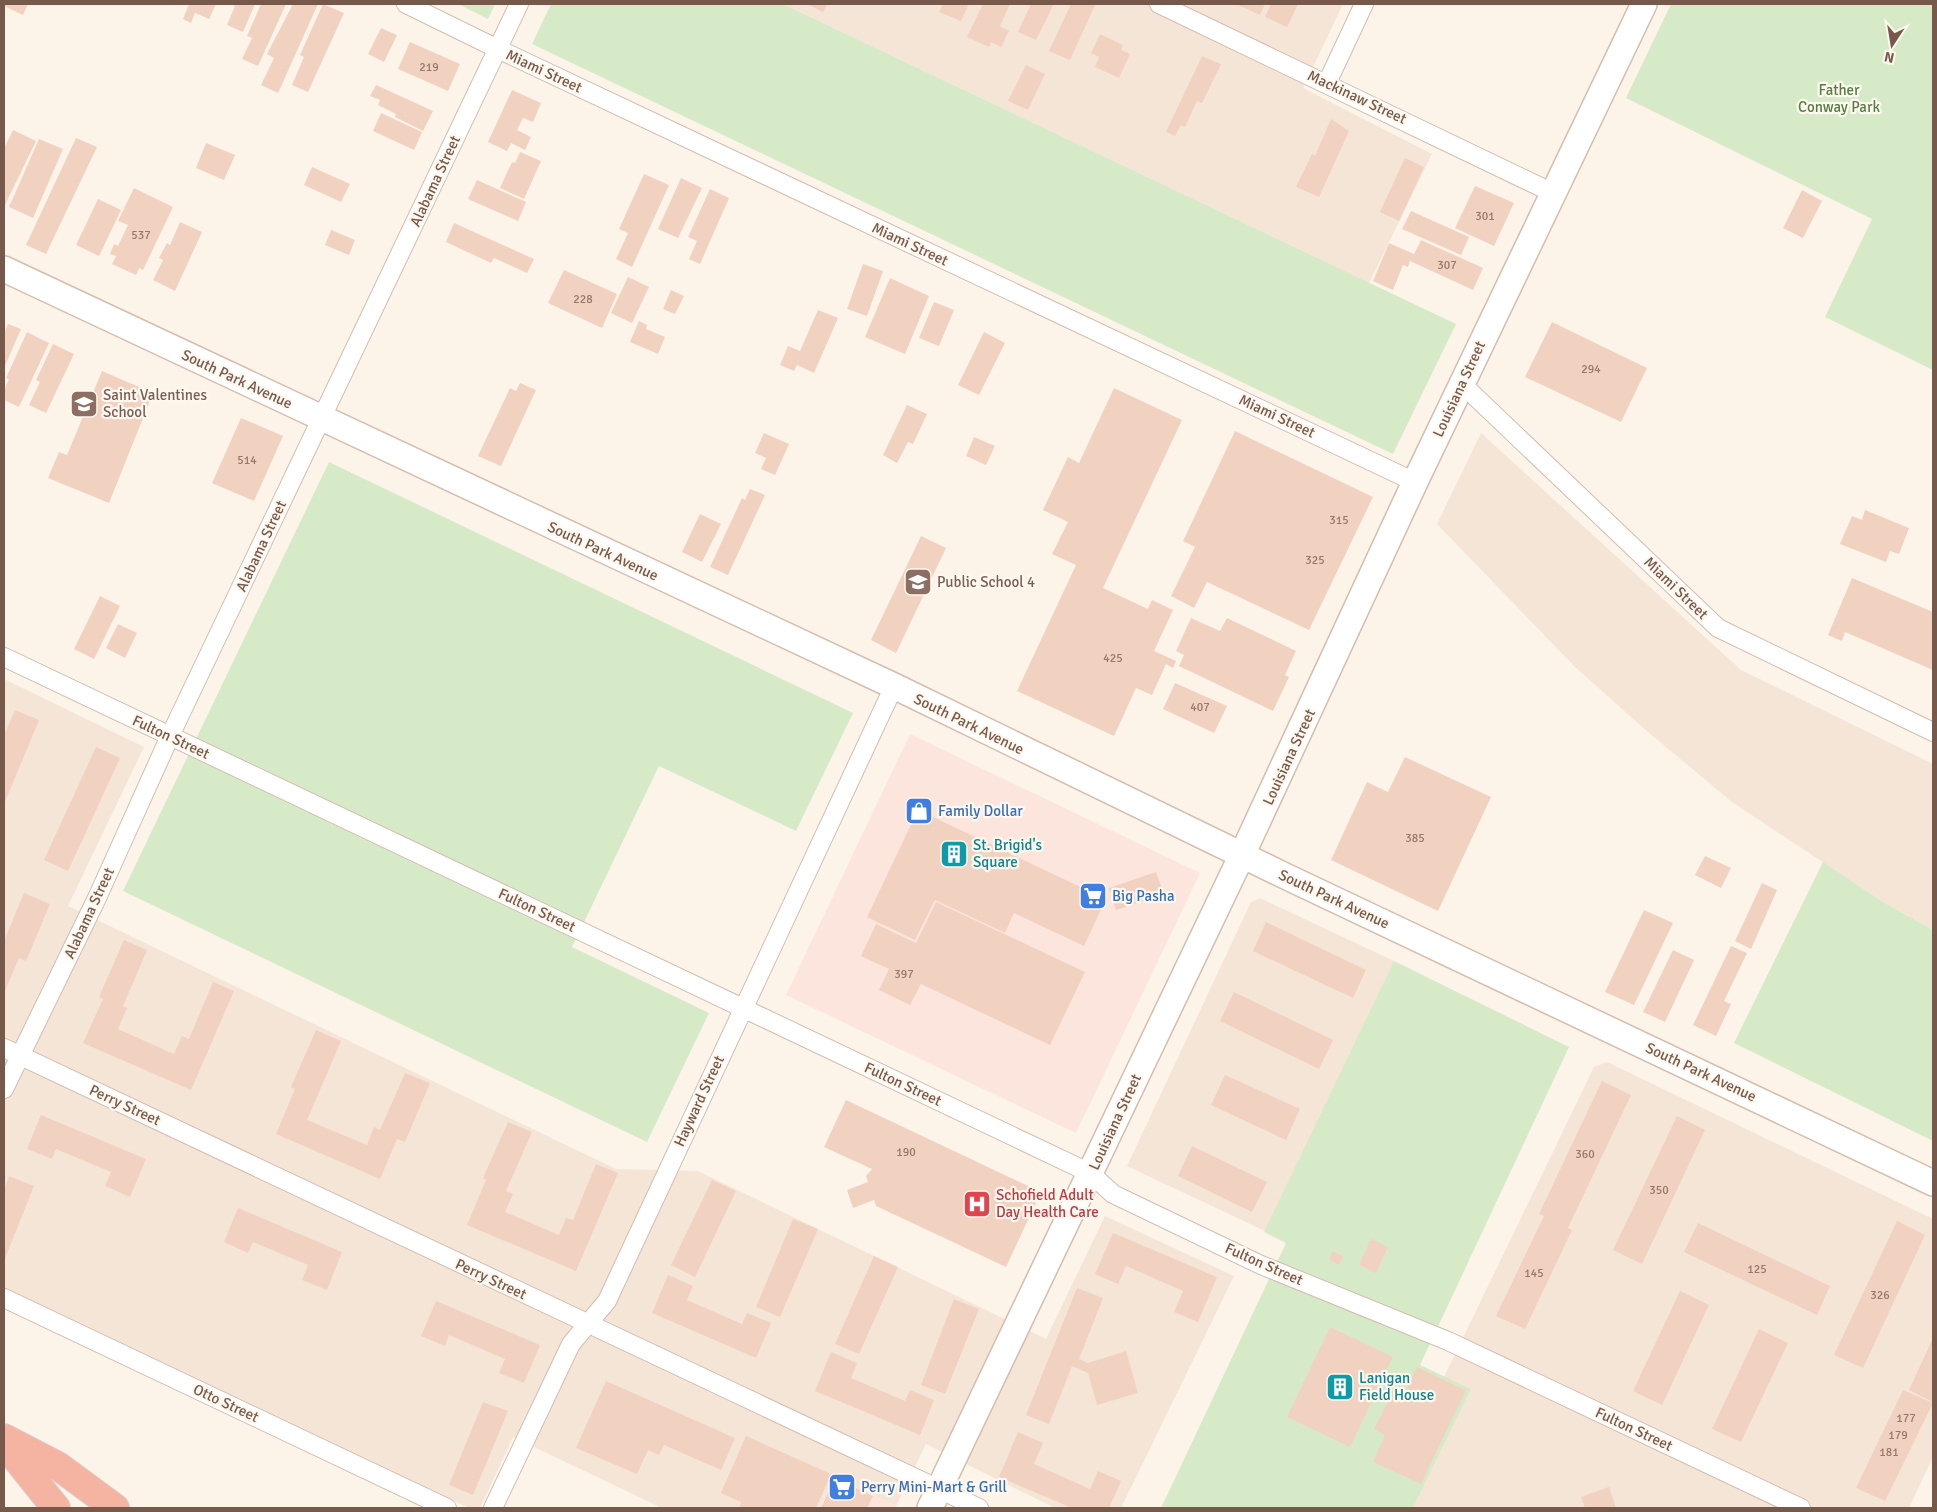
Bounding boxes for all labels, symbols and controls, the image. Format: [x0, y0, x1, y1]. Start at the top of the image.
north arrow [1867, 20, 1917, 70]
street label: Miami Street [503, 45, 585, 97]
text: N [1883, 48, 1896, 67]
house number: 219 [419, 60, 439, 75]
street label: Mackinaw Street [1305, 66, 1409, 128]
park label: Father Conway Park [1798, 81, 1880, 116]
street label: Alabama Street [406, 133, 464, 229]
house number: 301 [1475, 209, 1495, 224]
street label: Miami Street [869, 218, 951, 270]
house number: 537 [131, 228, 151, 243]
house number: 307 [1437, 258, 1457, 273]
house number: 228 [573, 292, 593, 307]
street label: Louisiana Street [1429, 338, 1489, 440]
street label: South Park Avenue [179, 345, 295, 413]
house number: 294 [1581, 362, 1601, 377]
place label: Saint Valentines School [103, 386, 207, 421]
school or university icon: Saint Valentines School [69, 389, 99, 419]
street label: Miami Street [1236, 390, 1318, 442]
house number: 514 [237, 453, 257, 468]
street label: Alabama Street [232, 498, 290, 594]
house number: 315 [1329, 513, 1349, 528]
street label: South Park Avenue [545, 517, 661, 585]
house number: 325 [1305, 553, 1325, 568]
street label: Miami Street [1640, 553, 1712, 623]
school or university icon: Public School 4 [903, 567, 933, 597]
place label: Public School 4 [937, 573, 1035, 591]
house number: 425 [1103, 651, 1123, 666]
street label: South Park Avenue [911, 690, 1027, 758]
house number: 407 [1190, 700, 1210, 715]
street label: Louisiana Street [1259, 706, 1319, 808]
street label: Fulton Street [129, 711, 213, 763]
shop icon: Family Dollar [904, 796, 934, 826]
place label: Family Dollar [938, 802, 1023, 820]
house number: 385 [1405, 831, 1425, 846]
place label: St. Brigid's Square [973, 836, 1042, 871]
building icon: St. Brigid's Square [939, 839, 969, 869]
street label: Alabama Street [60, 865, 118, 961]
street label: South Park Avenue [1276, 865, 1392, 933]
supermarket icon: Big Pasha [1078, 881, 1108, 911]
street label: Fulton Street [495, 884, 579, 936]
place label: Big Pasha [1112, 887, 1174, 905]
house number: 397 [894, 967, 914, 982]
street label: South Park Avenue [1643, 1038, 1759, 1106]
street label: Hayward Street [670, 1053, 728, 1149]
street label: Fulton Street [861, 1058, 945, 1110]
street label: Louisiana Street [1085, 1071, 1145, 1173]
street label: Perry Street [87, 1081, 163, 1129]
house number: 190 [896, 1145, 916, 1160]
house number: 360 [1575, 1147, 1595, 1162]
house number: 350 [1649, 1183, 1669, 1198]
place label: Schofield Adult Day Health Care [996, 1186, 1099, 1221]
hospital icon: Schofield Adult Day Health Care [962, 1189, 992, 1219]
street label: Fulton Street [1222, 1239, 1306, 1289]
street label: Perry Street [453, 1255, 529, 1303]
house number: 125 [1747, 1262, 1767, 1277]
house number: 145 [1524, 1266, 1544, 1281]
house number: 326 [1870, 1288, 1890, 1303]
place label: Lanigan Field House [1359, 1369, 1434, 1404]
building icon: Lanigan Field House [1325, 1372, 1355, 1402]
street label: Otto Street [190, 1380, 262, 1426]
street label: Fulton Street [1592, 1403, 1676, 1455]
house number: 177 [1896, 1411, 1916, 1426]
house number: 179 [1888, 1428, 1908, 1443]
house number: 181 [1879, 1445, 1899, 1460]
supermarket icon: Perry Mini-Mart & Grill [827, 1472, 857, 1502]
place label: Perry Mini-Mart & Grill [861, 1478, 1007, 1496]

